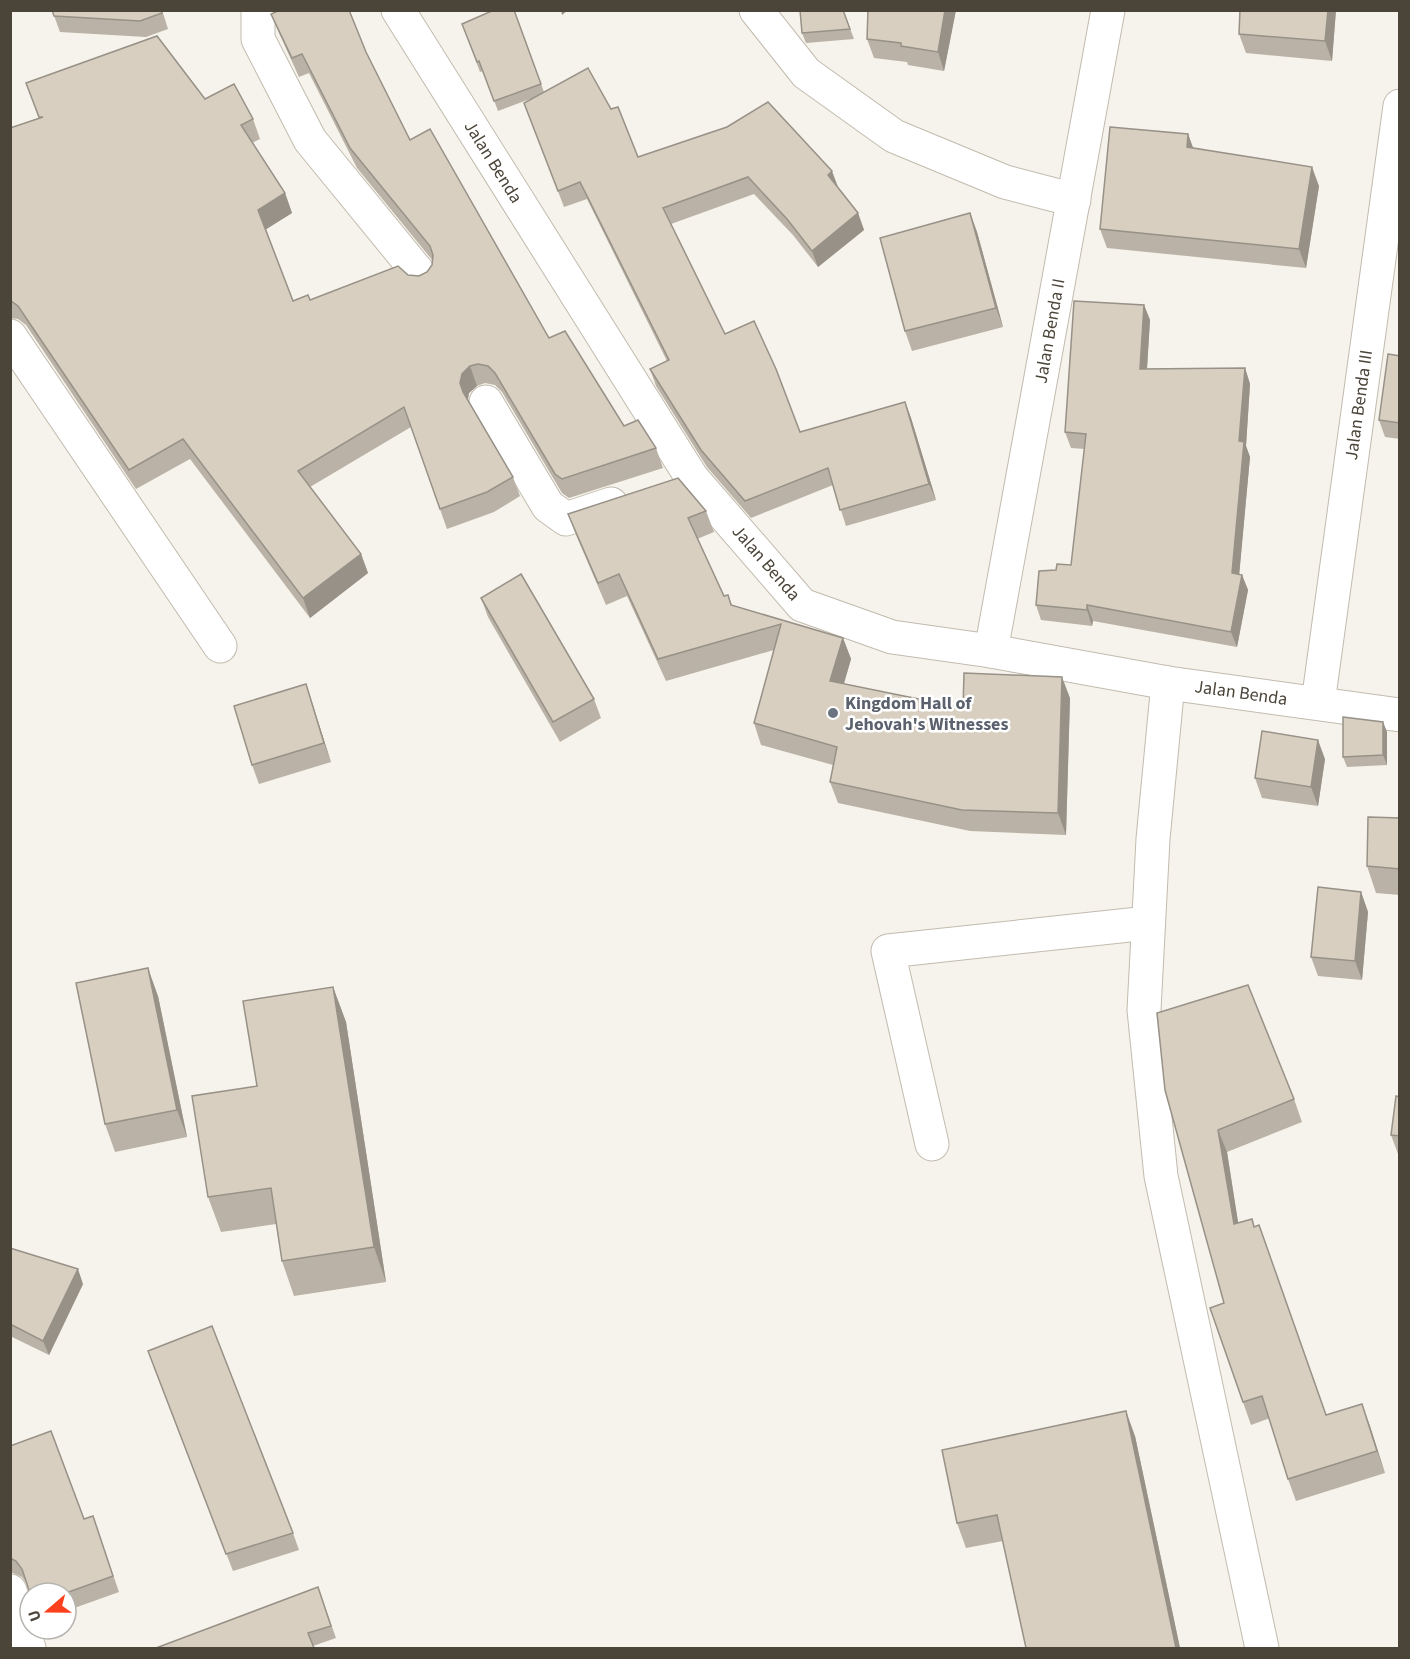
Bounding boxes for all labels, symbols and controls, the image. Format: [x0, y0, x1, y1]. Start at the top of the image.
street label: Jalan Benda [458, 116, 528, 208]
street label: Jalan Benda II [1028, 276, 1072, 386]
street label: Jalan Benda III [1339, 348, 1379, 462]
street label: Jalan Benda [726, 520, 806, 606]
street label: Jalan Benda [1193, 674, 1289, 712]
place label: Kingdom Hall of Jehovah's Witnesses [845, 691, 1008, 737]
marker: Kingdom Hall of Jehovah's Witnesses [826, 706, 840, 720]
north arrow [18, 1581, 78, 1641]
text: U [23, 1607, 47, 1625]

